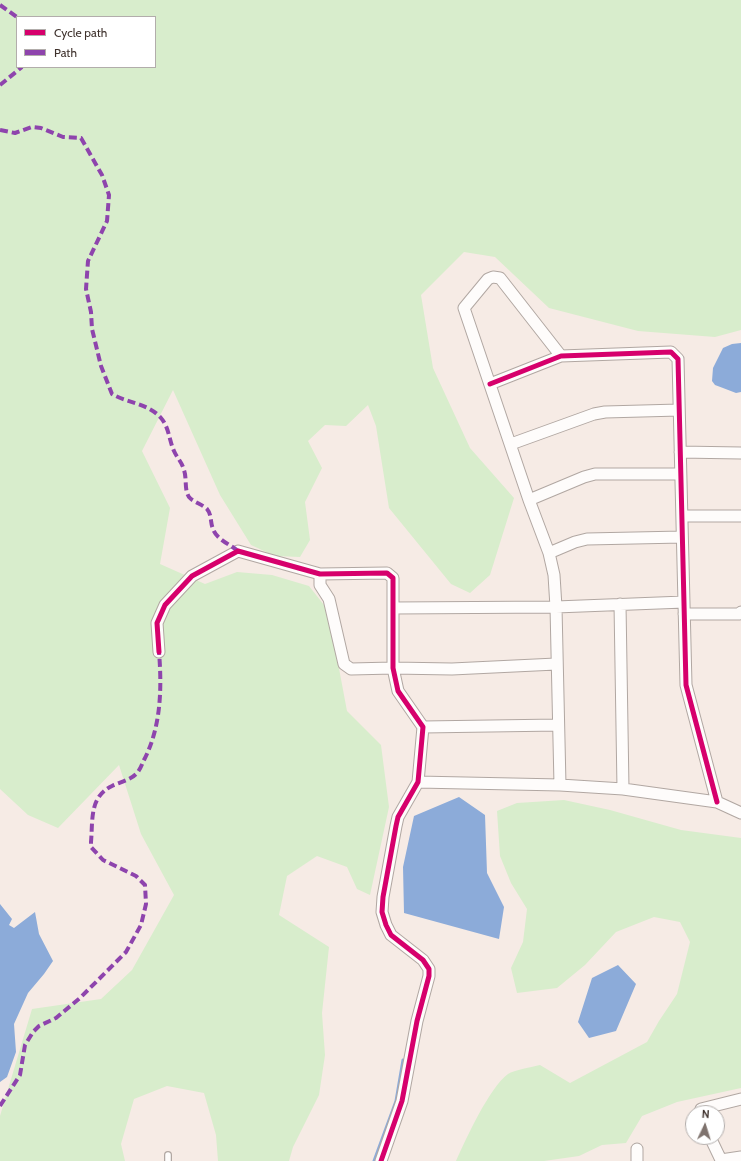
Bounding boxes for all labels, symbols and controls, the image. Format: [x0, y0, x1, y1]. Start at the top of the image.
legend [16, 16, 156, 68]
text: Cycle path [54, 25, 107, 40]
text: Path [54, 45, 77, 60]
north arrow [685, 1105, 725, 1145]
text: N [701, 1107, 710, 1121]

